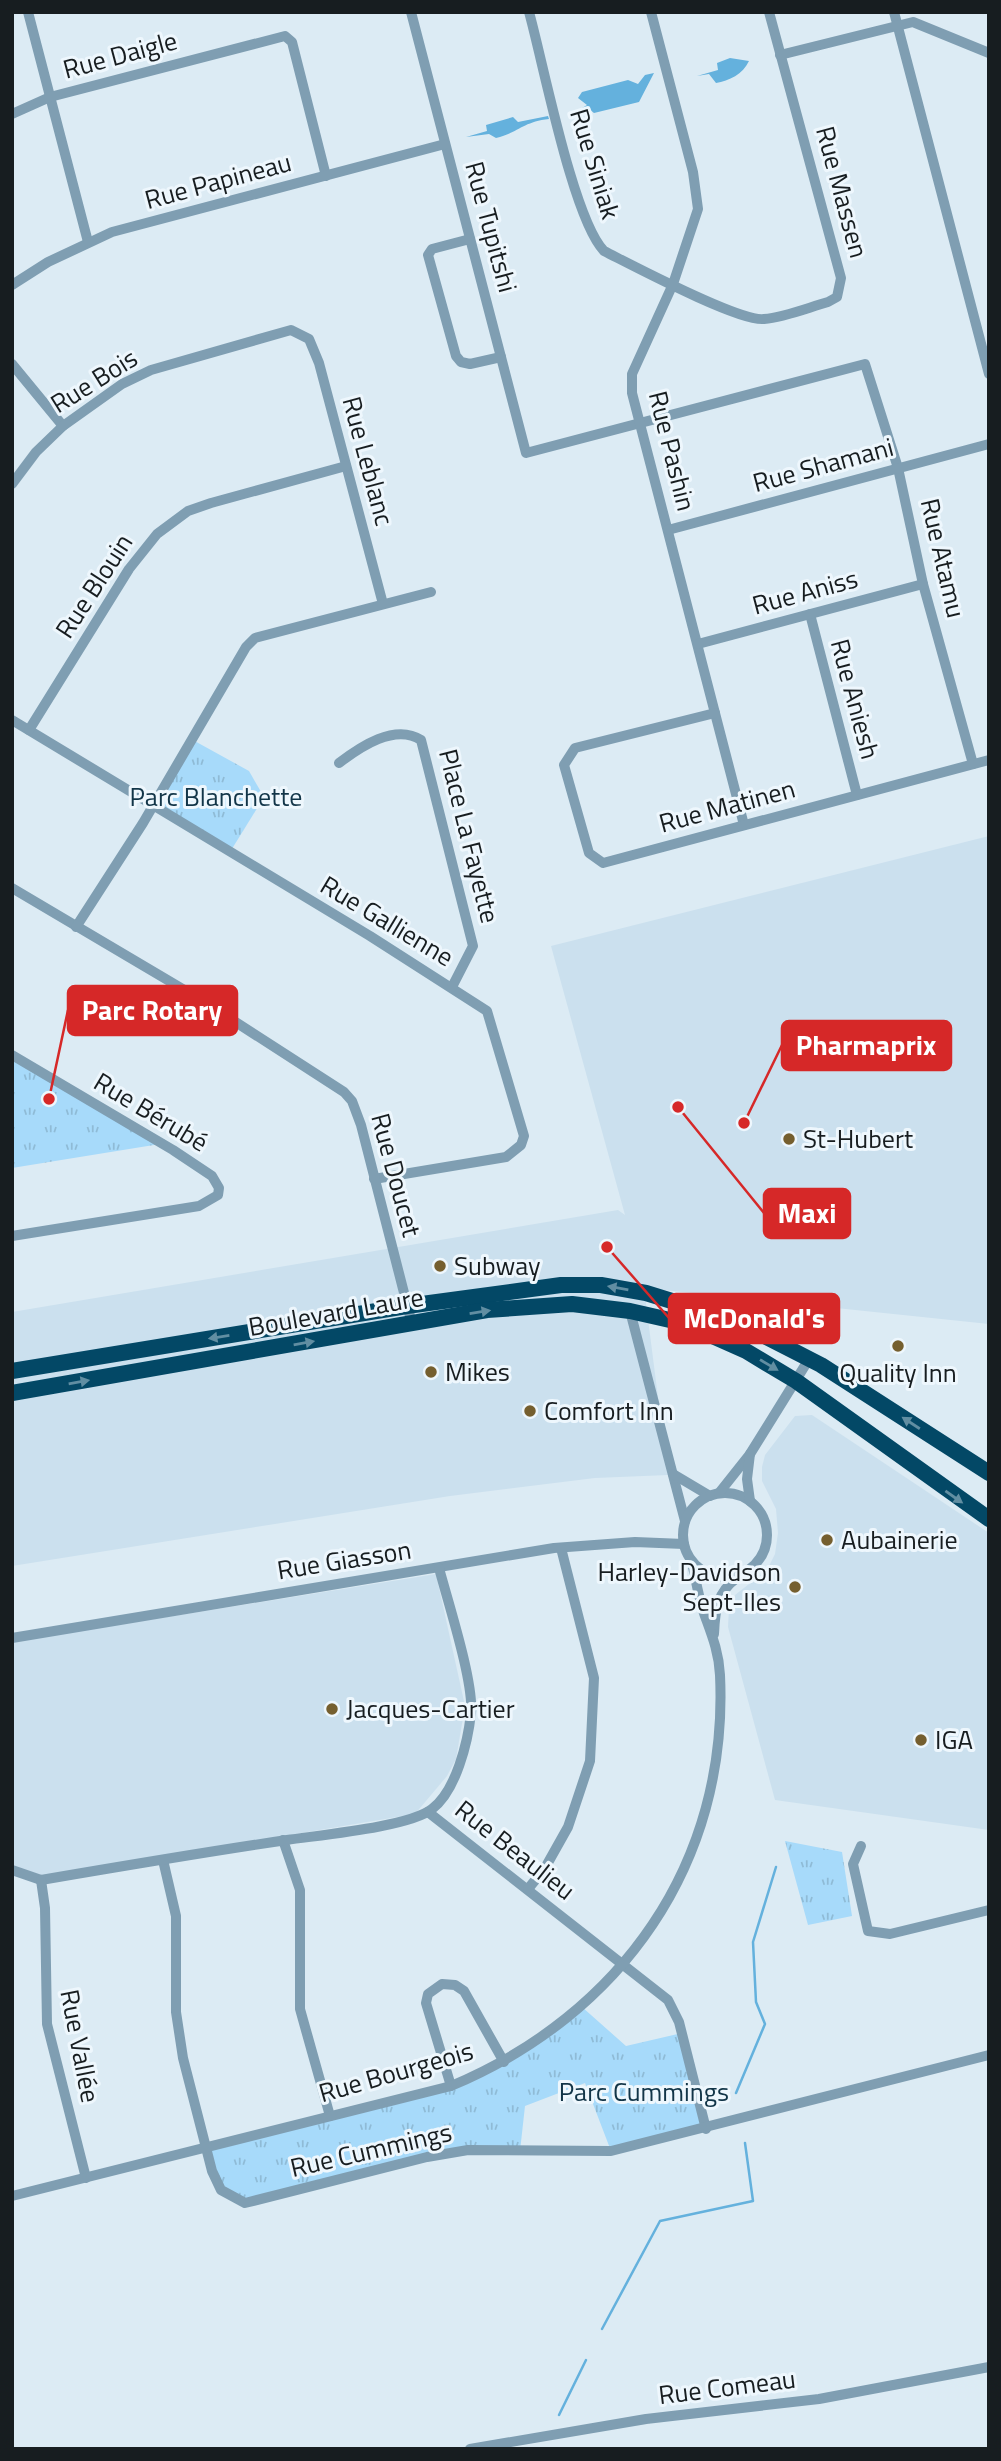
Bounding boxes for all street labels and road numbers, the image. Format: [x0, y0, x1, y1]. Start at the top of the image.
street label: Rue Daigle [59, 21, 181, 88]
street label: Rue Siniak [560, 104, 631, 224]
street label: Rue Massen [806, 122, 879, 262]
street label: Rue Papineau [140, 142, 295, 219]
street label: Rue Tupitshi [455, 157, 528, 297]
street label: Rue Bois [43, 339, 145, 423]
street label: Rue Pashin [639, 387, 706, 515]
street label: Rue Leblanc [333, 392, 404, 530]
street label: Rue Shamani [748, 427, 898, 502]
street label: Rue Atamu [911, 494, 976, 621]
street label: Rue Blouin [45, 526, 142, 646]
street label: Rue Aniss [748, 559, 862, 624]
street label: Rue Aniesh [821, 634, 890, 763]
street label: Place La Fayette [429, 745, 510, 927]
street label: Rue Matinen [655, 769, 799, 842]
street label: Rue Gallienne [313, 865, 461, 976]
street label: Rue Bérubé [87, 1062, 216, 1161]
street label: Rue Doucet [361, 1109, 432, 1241]
street label: Boulevard Laure [245, 1277, 427, 1346]
street label: Rue Giasson [274, 1530, 414, 1589]
street label: Rue Beaulieu [447, 1790, 584, 1909]
street label: Rue Vallée [50, 1986, 111, 2106]
street label: Rue Bourgeois [314, 2031, 478, 2112]
street label: Rue Cummings [286, 2112, 456, 2187]
street label: Rue Comeau [656, 2359, 798, 2414]

